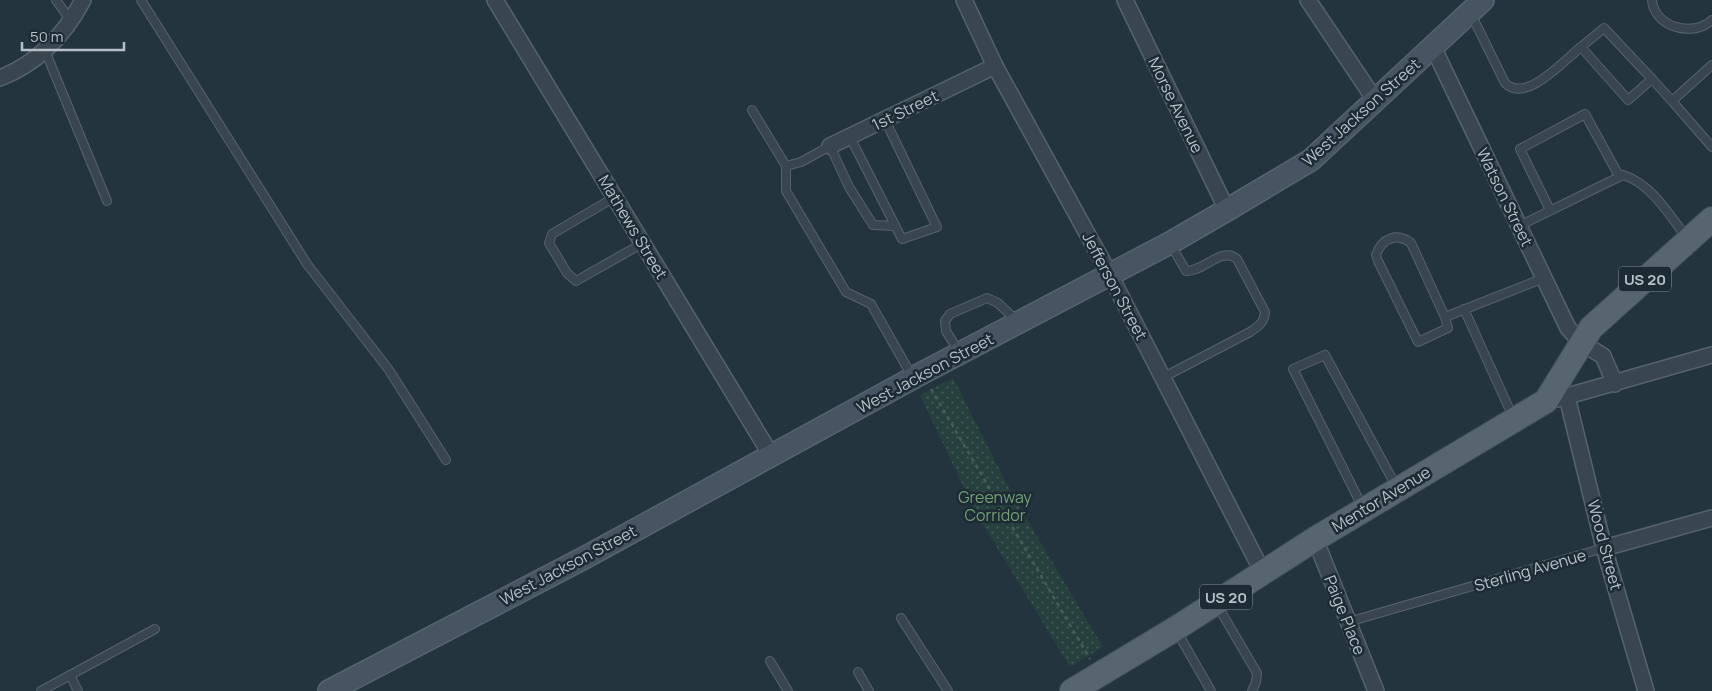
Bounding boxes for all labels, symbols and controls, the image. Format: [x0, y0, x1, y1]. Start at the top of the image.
scale bar [22, 20, 125, 52]
text: 50 m [30, 26, 64, 47]
street label: Morse Avenue [1143, 53, 1209, 157]
street label: West Jackson Street [1297, 53, 1425, 171]
street label: 1st Street [868, 84, 942, 136]
street label: Watson Street [1472, 144, 1538, 250]
street label: Mathews Street [593, 171, 673, 283]
street label: Jefferson Street [1077, 228, 1153, 344]
road number: US 20 [1619, 266, 1671, 292]
street label: West Jackson Street [853, 328, 997, 418]
street label: Mentor Avenue [1328, 461, 1434, 537]
park label: Greenway Corridor [958, 486, 1032, 526]
street label: Wood Street [1582, 497, 1628, 593]
street label: West Jackson Street [496, 520, 640, 610]
street label: Sterling Avenue [1471, 544, 1589, 596]
street label: Paige Place [1319, 572, 1371, 658]
road number: US 20 [1200, 584, 1252, 610]

